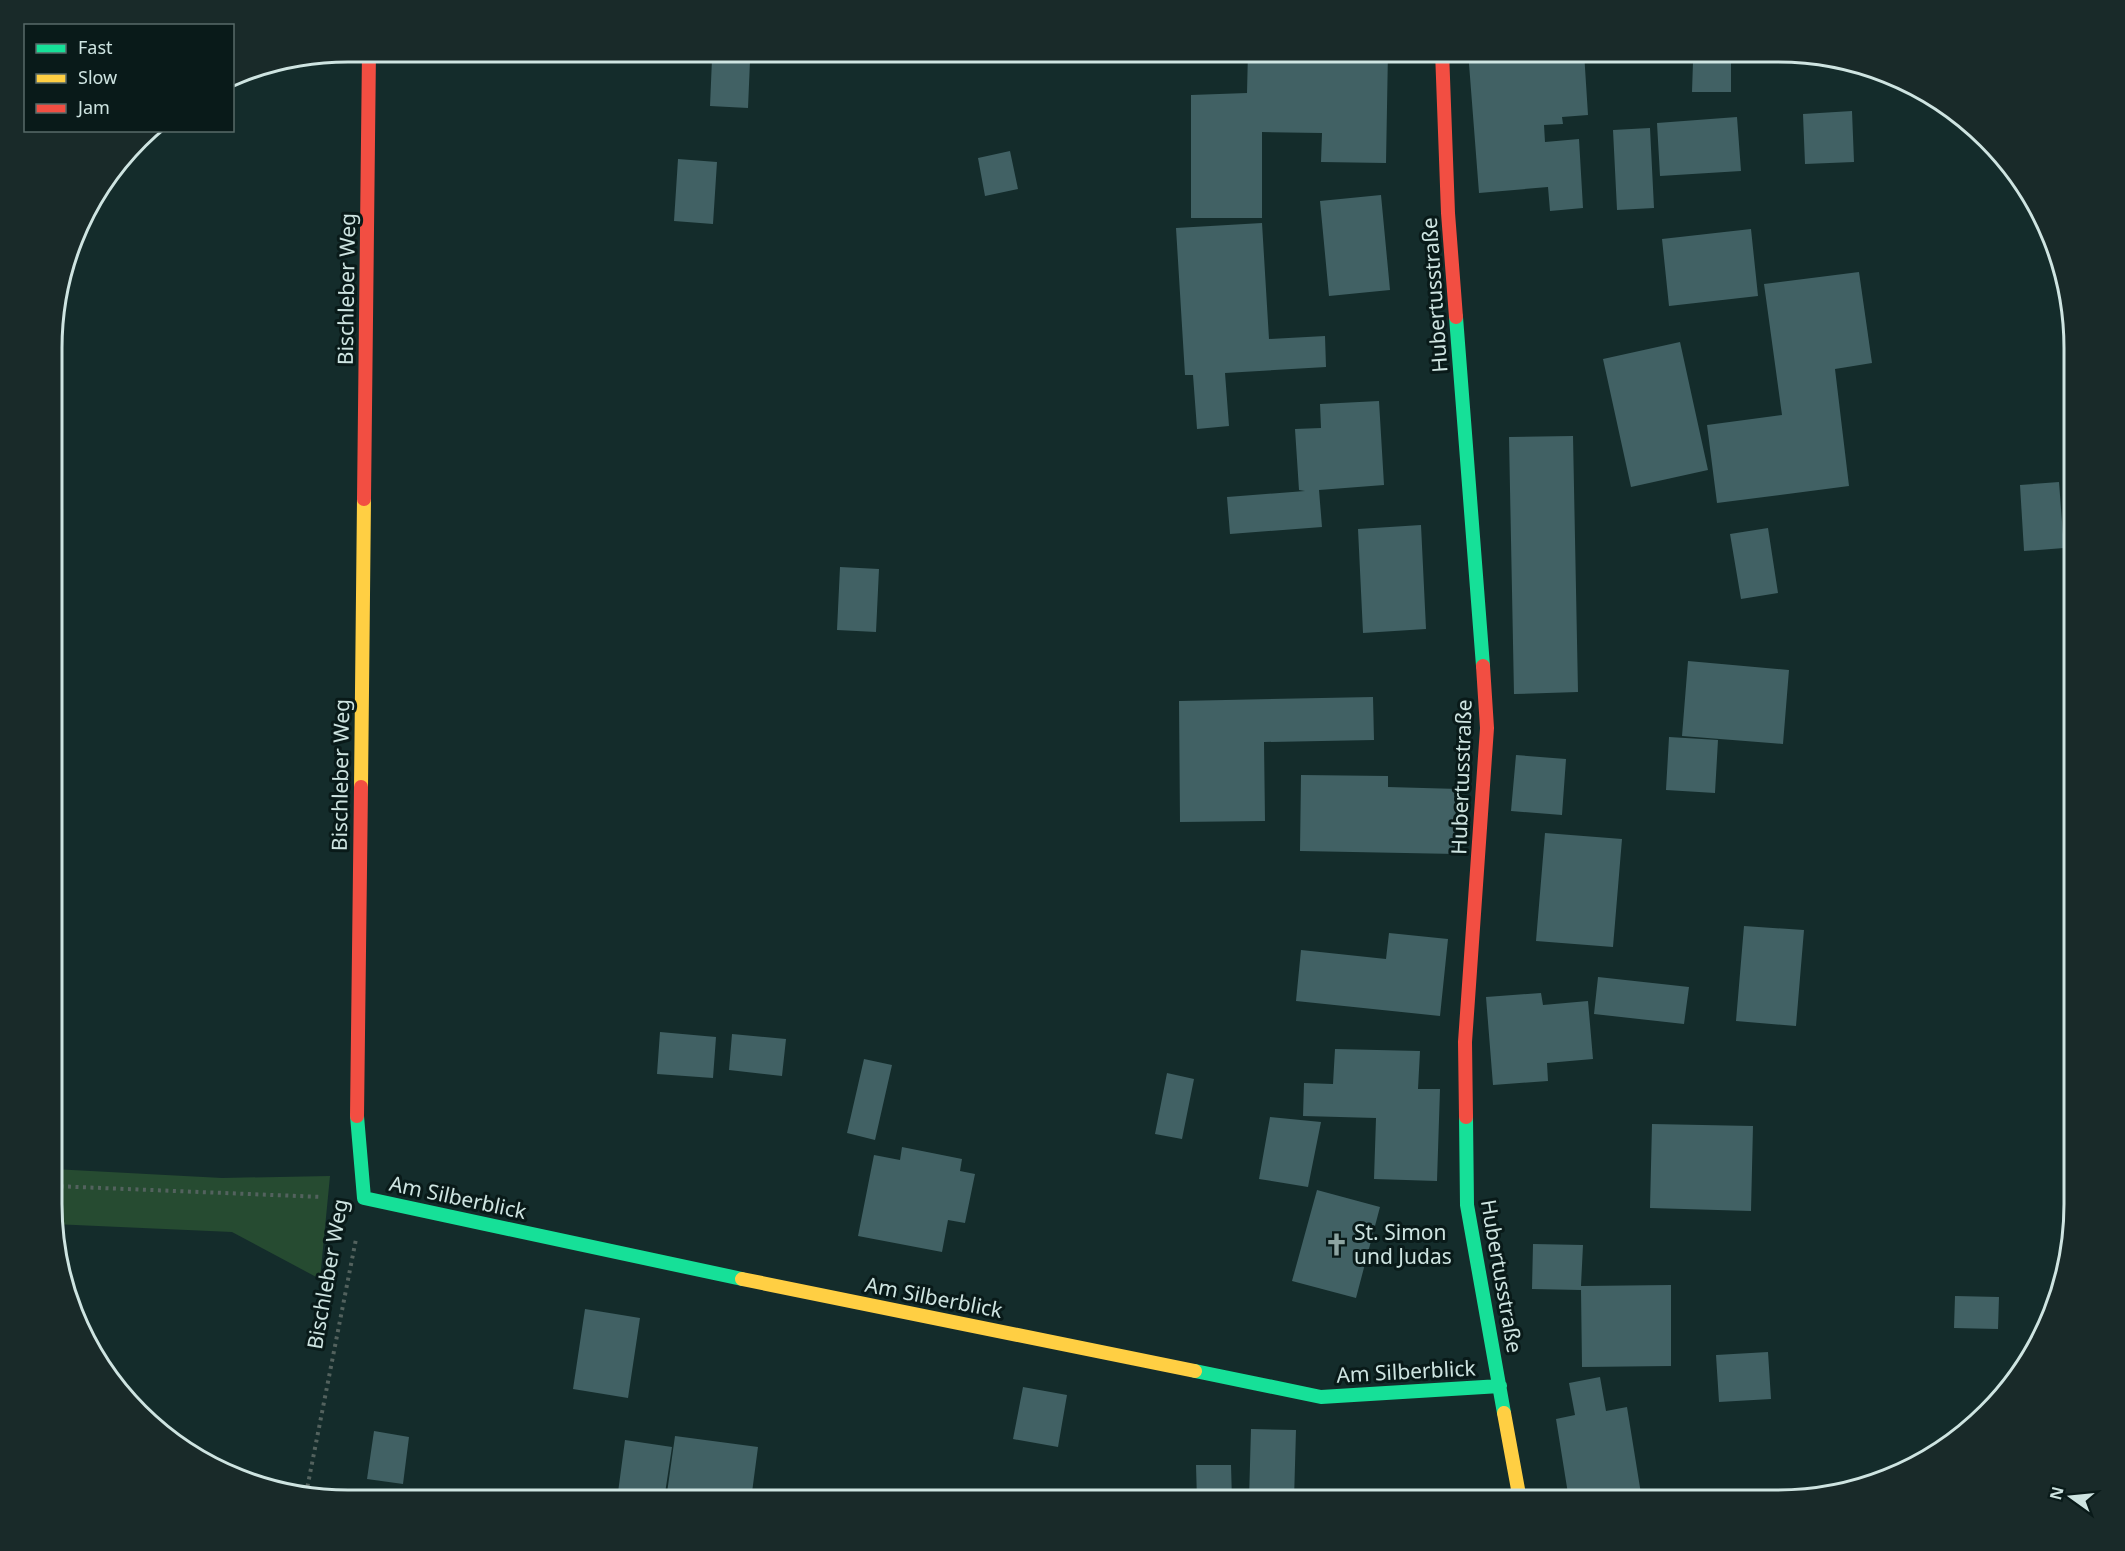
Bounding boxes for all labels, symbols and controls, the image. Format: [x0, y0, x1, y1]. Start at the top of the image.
legend [24, 24, 234, 132]
text: Fast [78, 35, 113, 59]
text: Slow [78, 65, 117, 89]
text: Jam [76, 95, 110, 119]
street label: Bischleber Weg [331, 213, 361, 365]
street label: Hubertusstraße [1415, 217, 1453, 373]
street label: Bischleber Weg [325, 699, 355, 851]
street label: Hubertusstraße [1444, 699, 1478, 855]
street label: Am Silberblick [387, 1169, 530, 1225]
street label: Bischleber Weg [300, 1197, 354, 1351]
street label: Hubertusstraße [1475, 1197, 1529, 1355]
place label: St. Simon und Judas [1354, 1218, 1452, 1270]
church icon: St. Simon und Judas [1323, 1231, 1349, 1257]
street label: Am Silberblick [863, 1270, 1006, 1324]
street label: Am Silberblick [1336, 1353, 1477, 1389]
north arrow [2041, 1467, 2101, 1527]
text: N [2044, 1484, 2069, 1502]

